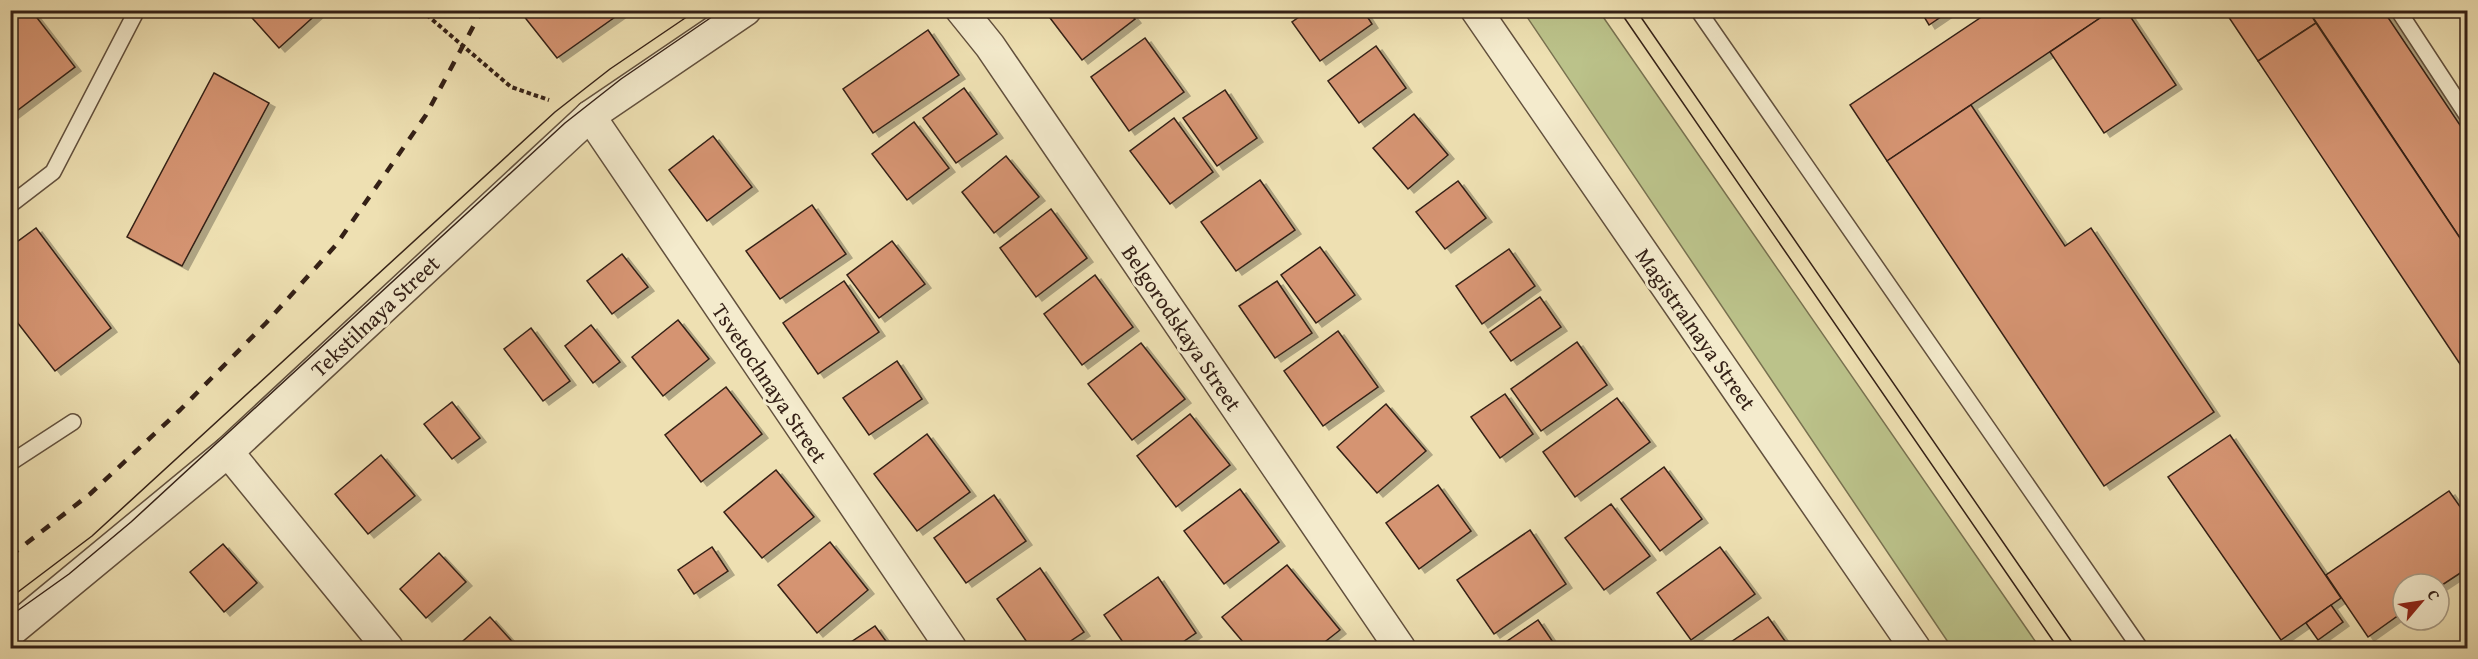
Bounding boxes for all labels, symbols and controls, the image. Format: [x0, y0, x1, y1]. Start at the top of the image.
street label: Belgorodskaya Street [1114, 238, 1250, 418]
street label: Magistralnaya Street [1628, 241, 1764, 417]
street label: Tekstilnaya Street [303, 248, 447, 384]
street label: Tsvetochnaya Street [704, 297, 836, 470]
north arrow [2391, 572, 2451, 632]
text: С [2421, 585, 2447, 605]

